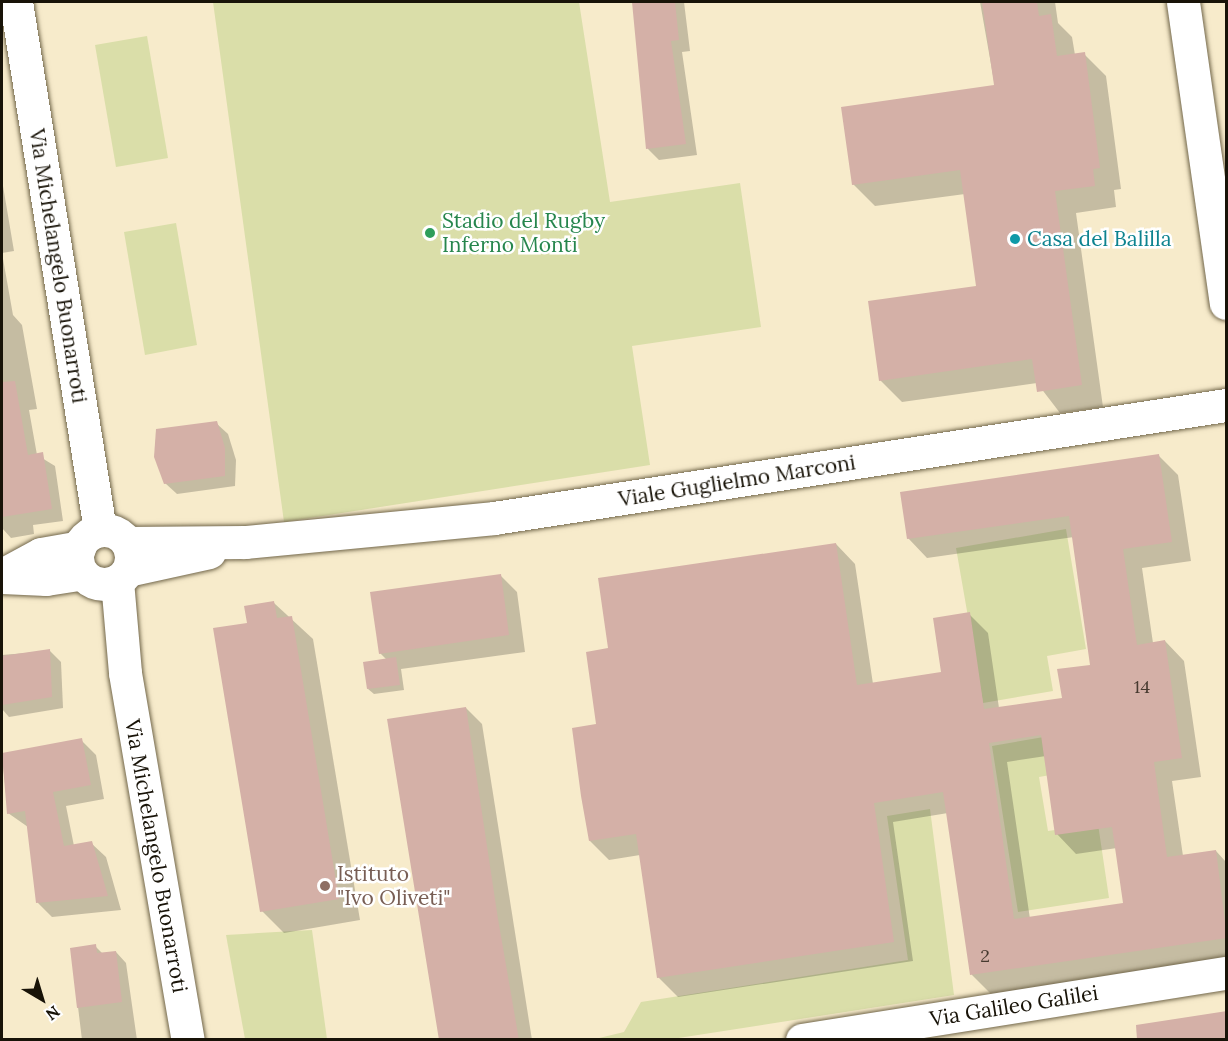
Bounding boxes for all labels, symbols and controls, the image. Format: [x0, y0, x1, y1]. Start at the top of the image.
street label: Via Michelangelo Buonarroti [24, 127, 92, 405]
place label: Stadio del Rugby Inferno Monti [442, 208, 605, 258]
marker: Stadio del Rugby Inferno Monti [423, 226, 437, 240]
place label: Casa del Balilla [1027, 226, 1172, 252]
marker: Casa del Balilla [1008, 232, 1022, 246]
street label: Viale Guglielmo Marconi [617, 450, 857, 512]
house number: 14 [1134, 676, 1150, 698]
street label: Via Michelangelo Buonarroti [120, 717, 192, 995]
place label: Istituto "Ivo Oliveti" [337, 861, 451, 911]
marker: Istituto "Ivo Oliveti" [318, 879, 332, 893]
house number: 2 [980, 945, 990, 967]
north arrow [12, 969, 72, 1029]
street label: Via Galileo Galilei [928, 980, 1100, 1032]
text: N [42, 1001, 64, 1025]

